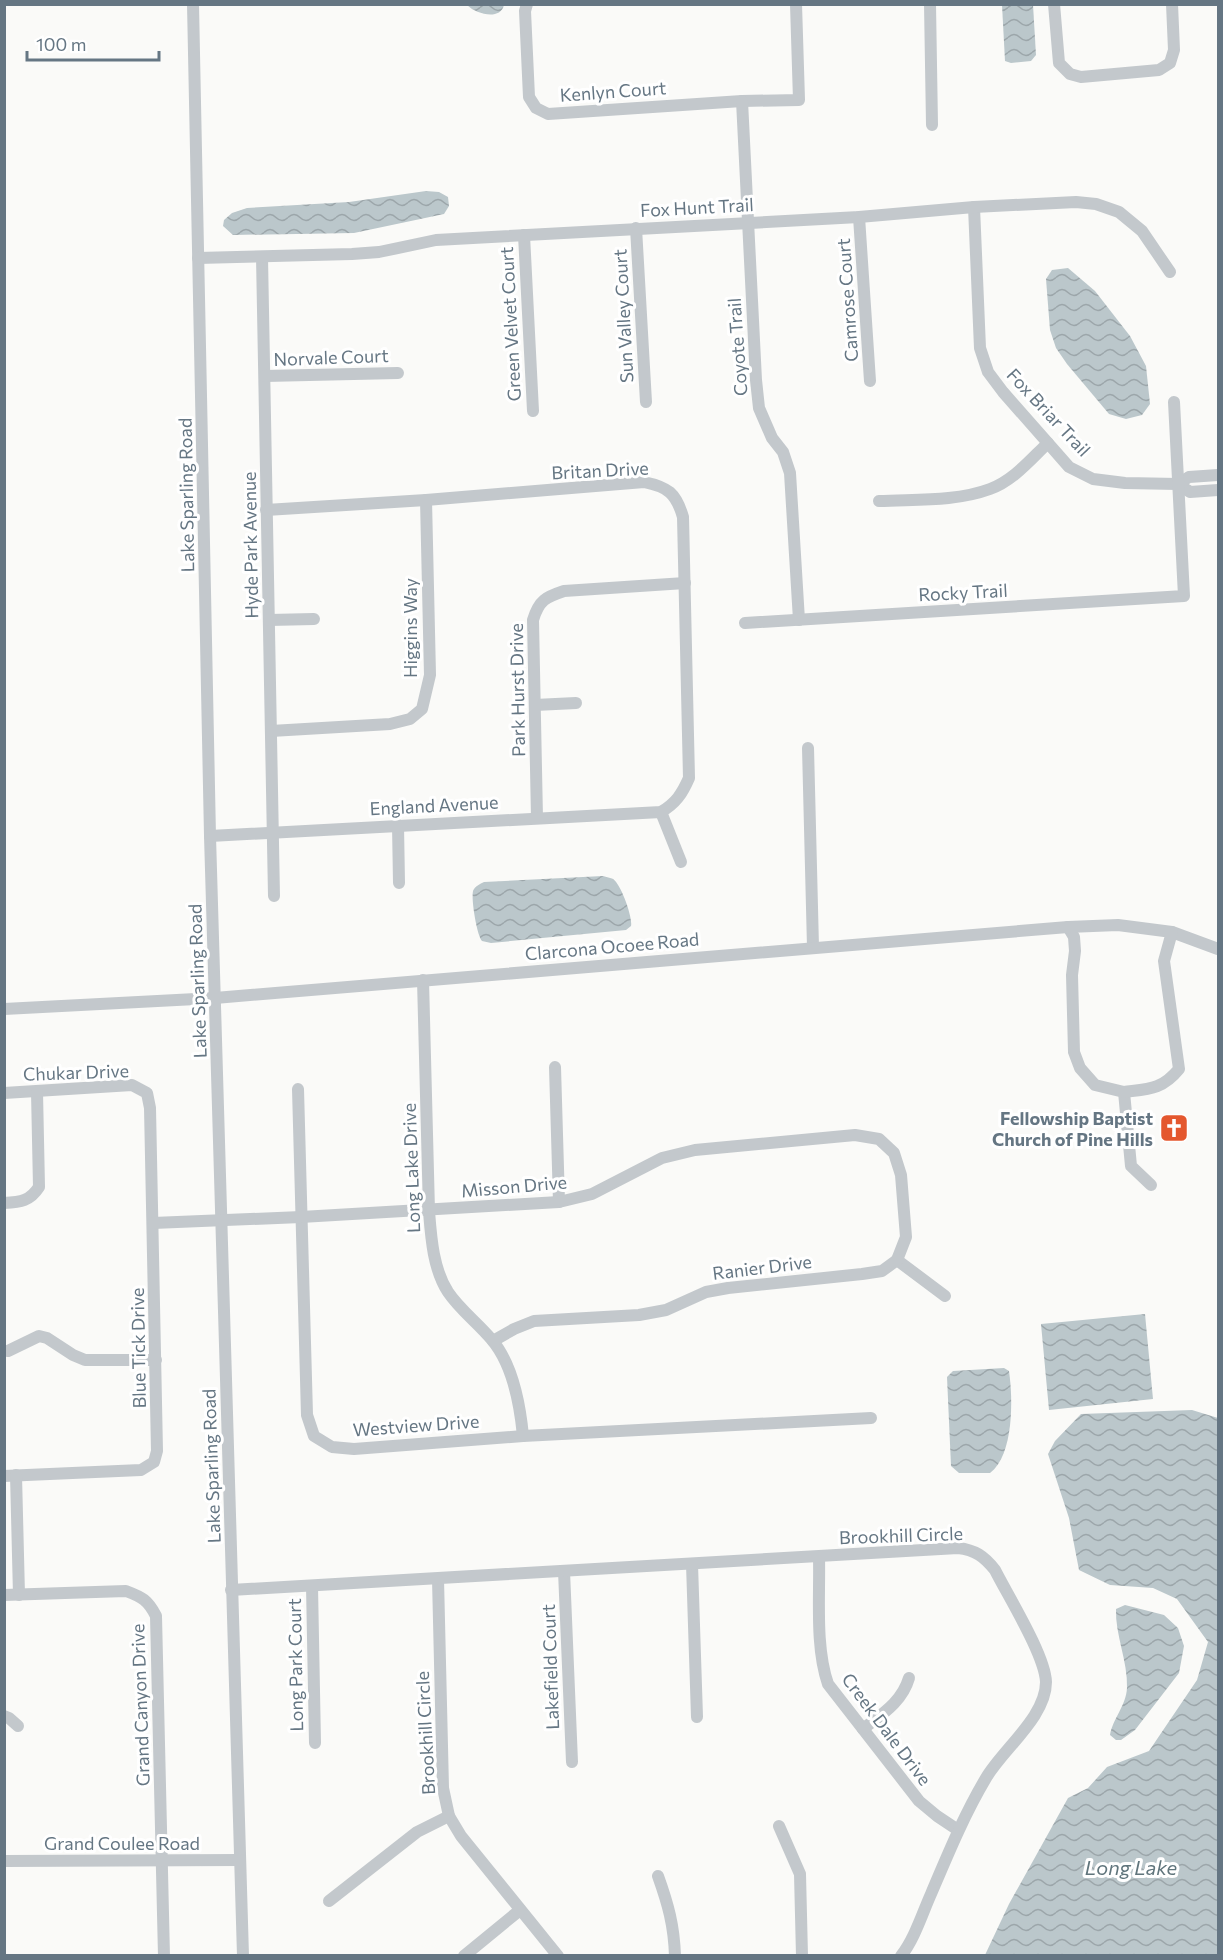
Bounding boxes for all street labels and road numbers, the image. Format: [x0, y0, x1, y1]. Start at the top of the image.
street label: Kenlyn Court [559, 76, 667, 106]
street label: Fox Hunt Trail [640, 193, 754, 221]
street label: Camrose Court [832, 238, 862, 362]
street label: Green Velvet Court [495, 246, 525, 402]
street label: Sun Valley Court [609, 248, 637, 384]
street label: Coyote Trail [723, 297, 751, 397]
street label: Norvale Court [273, 344, 389, 370]
street label: Fox Briar Trail [1003, 363, 1095, 461]
street label: Lake Sparling Road [174, 418, 198, 572]
street label: Britan Drive [551, 456, 649, 484]
street label: Hyde Park Avenue [238, 471, 262, 619]
street label: Higgins Way [399, 578, 421, 678]
street label: Rocky Trail [918, 579, 1008, 605]
street label: Park Hurst Drive [505, 623, 529, 757]
street label: England Avenue [369, 791, 499, 819]
street label: Lake Sparling Road [183, 903, 211, 1059]
street label: Clarcona Ocoee Road [524, 927, 700, 965]
street label: Chukar Drive [23, 1059, 129, 1085]
street label: Long Lake Drive [398, 1103, 424, 1233]
street label: Misson Drive [460, 1170, 568, 1202]
street label: Ranier Drive [711, 1250, 813, 1284]
street label: Blue Tick Drive [126, 1287, 150, 1409]
street label: Lake Sparling Road [197, 1388, 225, 1544]
street label: Westview Drive [352, 1410, 480, 1440]
street label: Brookhill Circle [839, 1522, 963, 1548]
street label: Long Park Court [283, 1598, 307, 1732]
street label: Lakefield Court [537, 1604, 563, 1730]
street label: Grand Canyon Drive [126, 1623, 154, 1787]
street label: Creek Dale Drive [838, 1668, 936, 1790]
street label: Brookhill Circle [411, 1670, 439, 1796]
street label: Grand Coulee Road [44, 1832, 200, 1854]

